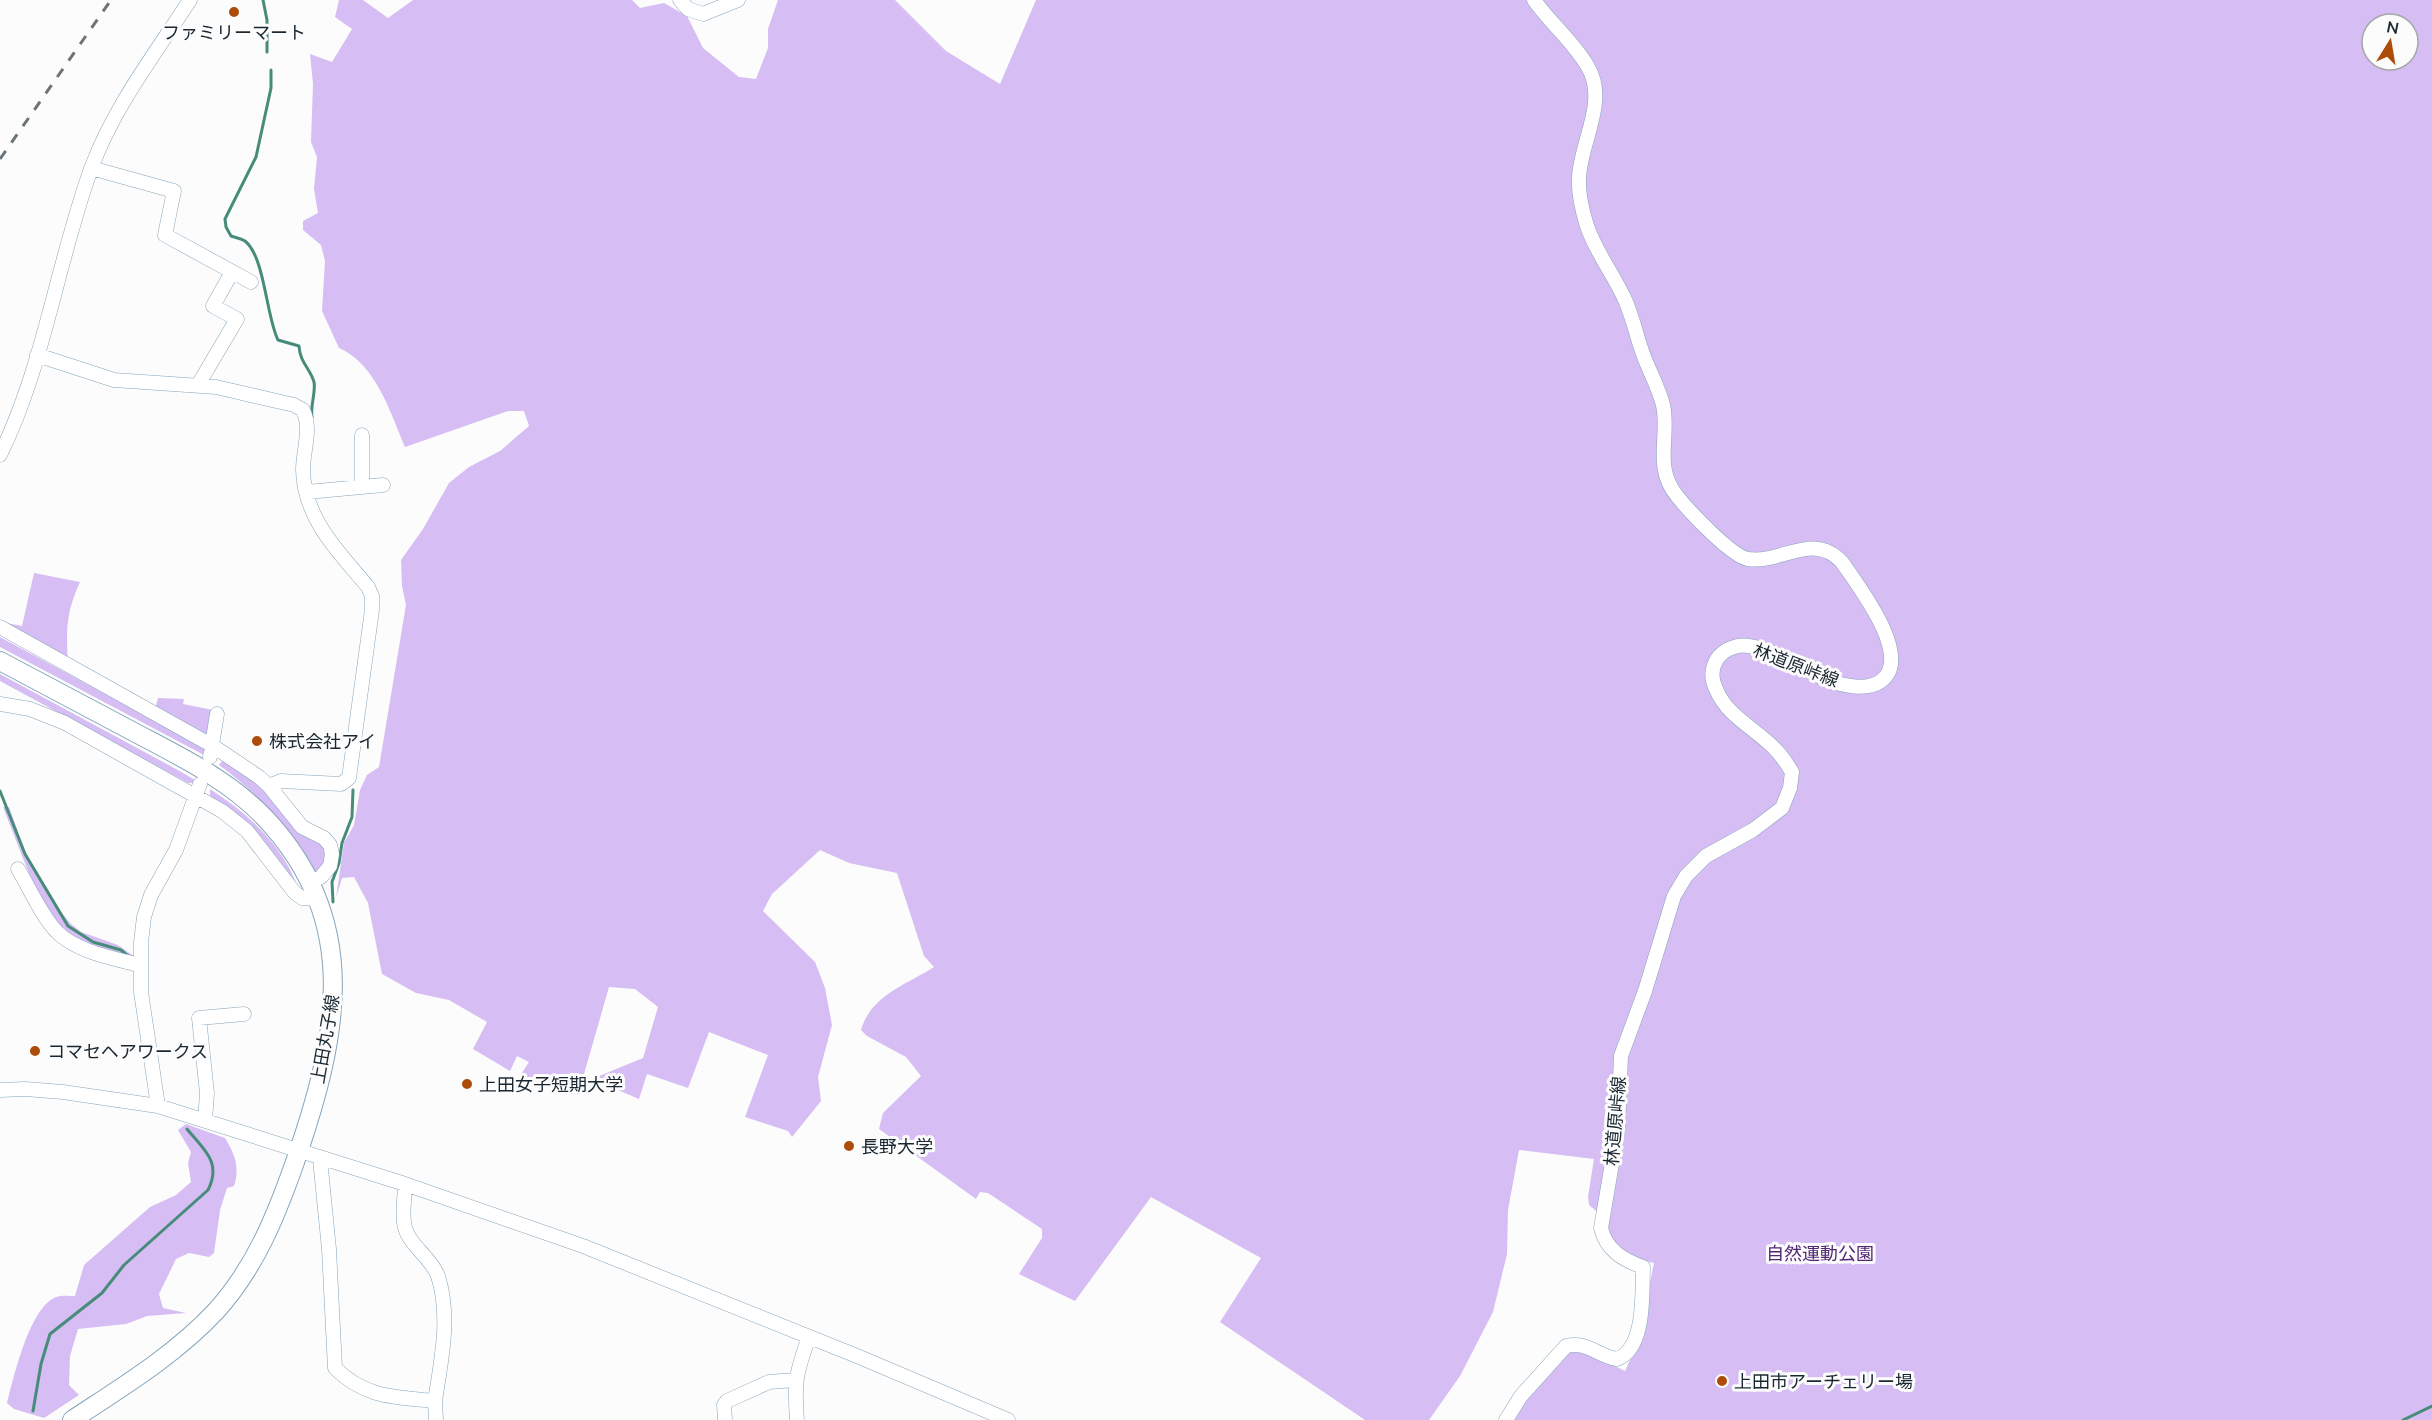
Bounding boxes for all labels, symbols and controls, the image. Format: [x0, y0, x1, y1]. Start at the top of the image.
marker: ファミリーマート [227, 5, 241, 19]
north arrow [2360, 12, 2420, 72]
text: N [2385, 16, 2401, 38]
place label: ファミリーマート [162, 21, 306, 44]
street label: 林道原峠線 [1750, 638, 1842, 692]
place label: 株式会社アイ [269, 730, 376, 753]
marker: 株式会社アイ [250, 734, 264, 748]
street label: 上田丸子線 [306, 993, 344, 1085]
place label: コマセヘアワークス [47, 1040, 208, 1063]
marker: コマセヘアワークス [28, 1044, 42, 1058]
place label: 上田女子短期大学 [479, 1073, 623, 1096]
street label: 林道原峠線 [1600, 1075, 1630, 1167]
marker: 上田女子短期大学 [460, 1077, 474, 1091]
place label: 長野大学 [861, 1135, 933, 1158]
marker: 長野大学 [842, 1139, 856, 1153]
park label: 自然運動公園 [1766, 1242, 1874, 1265]
place label: 上田市アーチェリー場 [1734, 1370, 1913, 1393]
marker: 上田市アーチェリー場 [1715, 1374, 1729, 1388]

